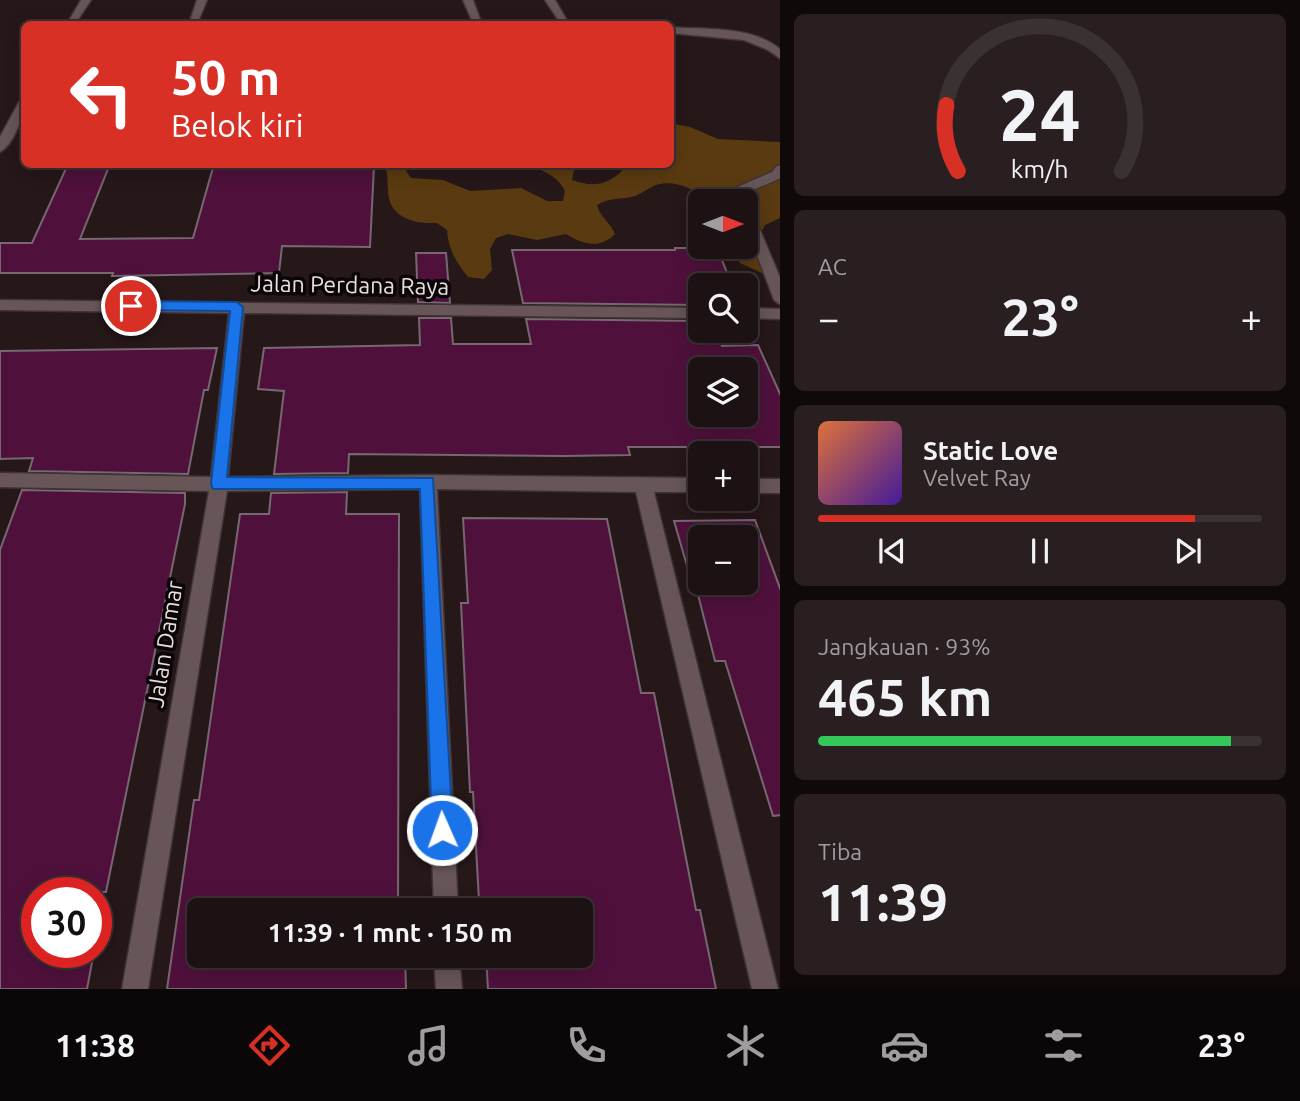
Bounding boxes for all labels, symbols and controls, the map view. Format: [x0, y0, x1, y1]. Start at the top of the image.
icon: left [56, 49, 147, 140]
text: 50 m [171, 49, 280, 104]
text: 24 [999, 73, 1081, 155]
text: Belok kiri [171, 107, 303, 143]
text: km/h [1011, 155, 1069, 183]
north arrow [688, 189, 758, 259]
map controls [688, 189, 758, 595]
text: AC [818, 254, 847, 279]
street label: Jalan Perdana Raya [251, 270, 450, 299]
button: search [688, 273, 758, 343]
pin [101, 276, 161, 336]
icon: arrive [112, 287, 150, 325]
text: 23° [1001, 288, 1079, 346]
text: − [818, 297, 839, 339]
text: + [1241, 297, 1262, 339]
button: layers [688, 357, 758, 427]
text: Static Love [923, 436, 1058, 465]
button: + [688, 441, 758, 511]
text: Velvet Ray [923, 465, 1031, 490]
button: − [688, 525, 758, 595]
icon: previous [873, 532, 911, 570]
icon: pause [1021, 532, 1059, 570]
icon: next [1169, 532, 1207, 570]
street label: Jalan Damar [142, 579, 187, 709]
text: Jangkauan · 93% [818, 634, 990, 659]
text: 465 km [818, 668, 992, 726]
position arrow [405, 793, 479, 867]
text: Tiba [818, 839, 862, 864]
text: 11:39 [818, 873, 948, 931]
speed limit sign: 30 [21, 877, 112, 968]
text: 11:39 · 1 mnt · 150 m [268, 918, 512, 947]
icon: directions [245, 1021, 294, 1070]
icon: music [404, 1021, 453, 1070]
icon: phone [562, 1021, 611, 1070]
icon: climate [721, 1021, 770, 1070]
icon: car [880, 1021, 929, 1070]
icon: filters [1039, 1021, 1088, 1070]
text: 11:38 [55, 1027, 135, 1063]
text: 23° [1198, 1027, 1245, 1063]

